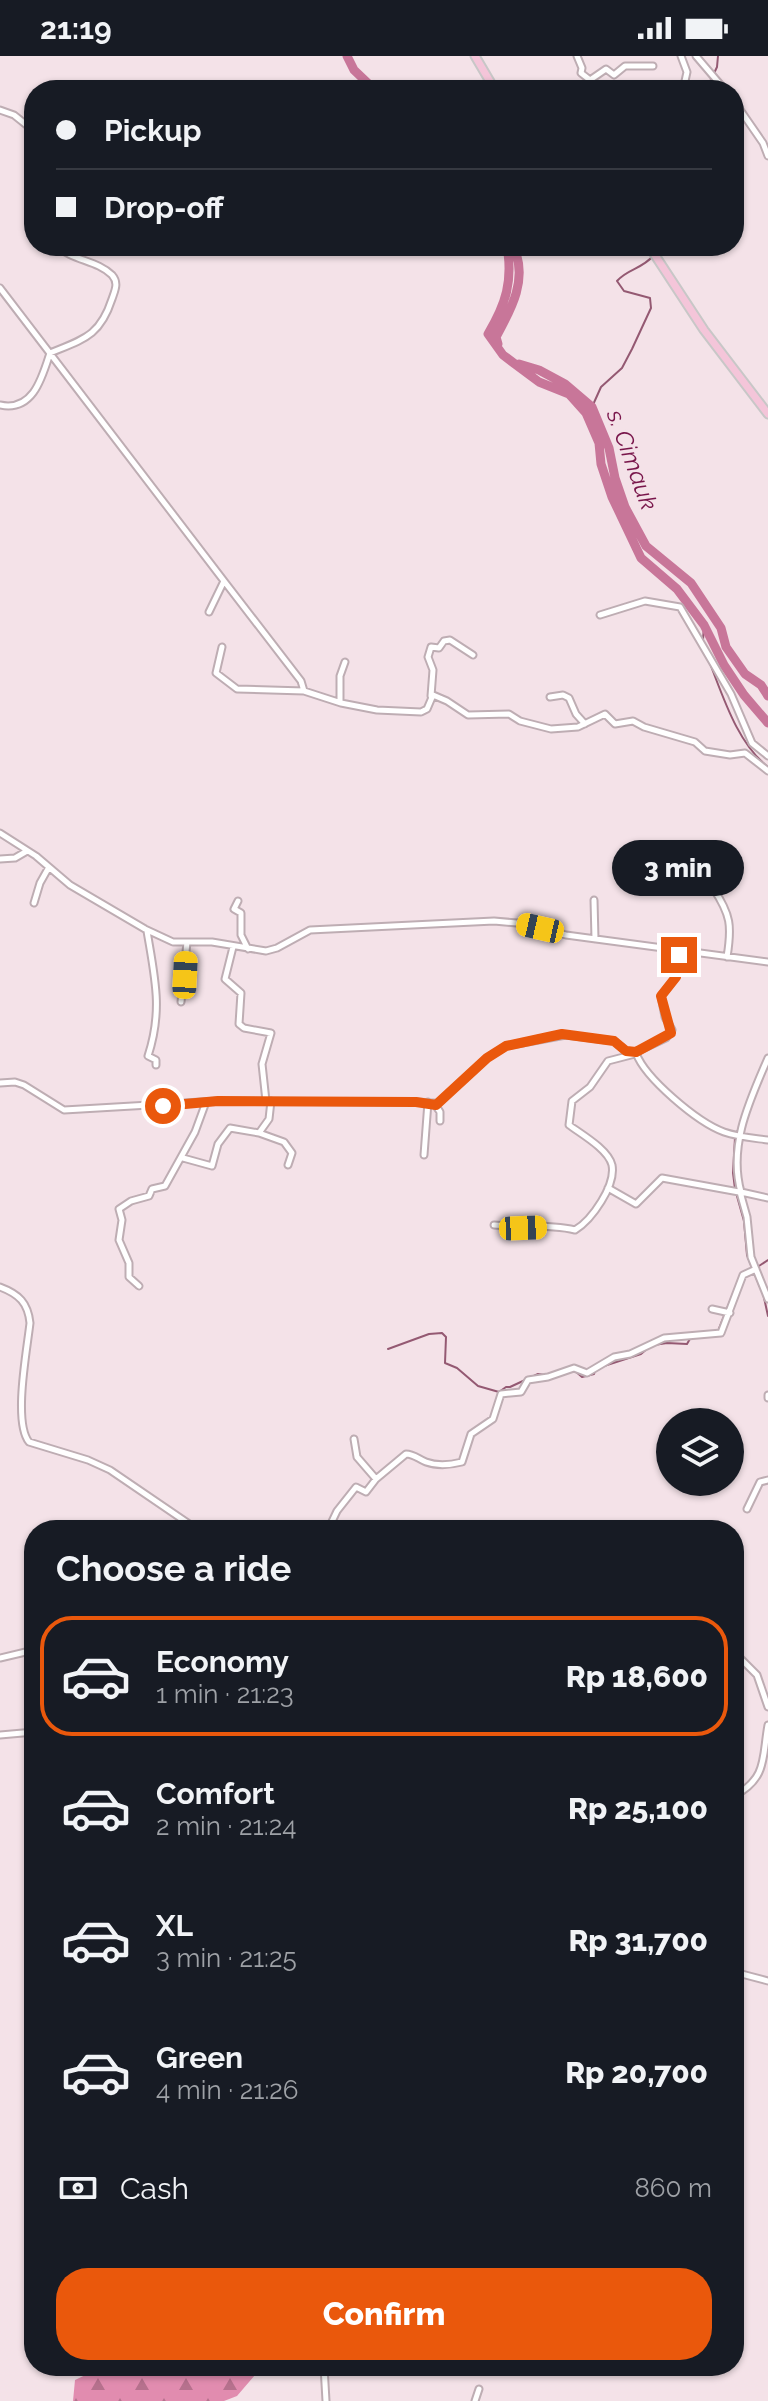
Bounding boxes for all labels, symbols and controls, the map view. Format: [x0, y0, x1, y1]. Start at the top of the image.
text: 21:19 [40, 11, 112, 46]
text: Pickup [104, 113, 202, 148]
text: Drop-off [104, 190, 224, 225]
water label: s. Cimauk [601, 405, 664, 514]
callout: 3 min [613, 839, 745, 895]
text: 3 min [644, 853, 712, 883]
car [514, 911, 566, 945]
route end [661, 937, 697, 973]
car [172, 950, 198, 1000]
route start [145, 1088, 181, 1124]
car [499, 1215, 547, 1241]
map controls [656, 1408, 744, 1496]
button: layers [656, 1408, 744, 1496]
text: Choose a ride [56, 1547, 291, 1589]
icon: car [60, 1640, 132, 1712]
text: Economy [156, 1644, 289, 1679]
text: Rp 18,600 [566, 1659, 708, 1694]
text: 1 min · 21:23 [156, 1679, 294, 1709]
icon: car [60, 1772, 132, 1844]
text: Comfort [156, 1776, 275, 1811]
text: Rp 25,100 [568, 1791, 708, 1826]
text: 2 min · 21:24 [156, 1811, 296, 1841]
icon: car [60, 1904, 132, 1976]
text: XL [156, 1908, 193, 1943]
text: Rp 31,700 [568, 1923, 708, 1958]
text: 3 min · 21:25 [156, 1943, 297, 1973]
icon: car [60, 2036, 132, 2108]
text: Green [156, 2040, 243, 2075]
text: Rp 20,700 [565, 2055, 708, 2090]
text: 4 min · 21:26 [156, 2075, 299, 2105]
icon: cash [56, 2166, 100, 2210]
text: Cash [120, 2171, 189, 2206]
text: 860 m [634, 2173, 712, 2203]
button: Confirm [56, 2268, 712, 2360]

